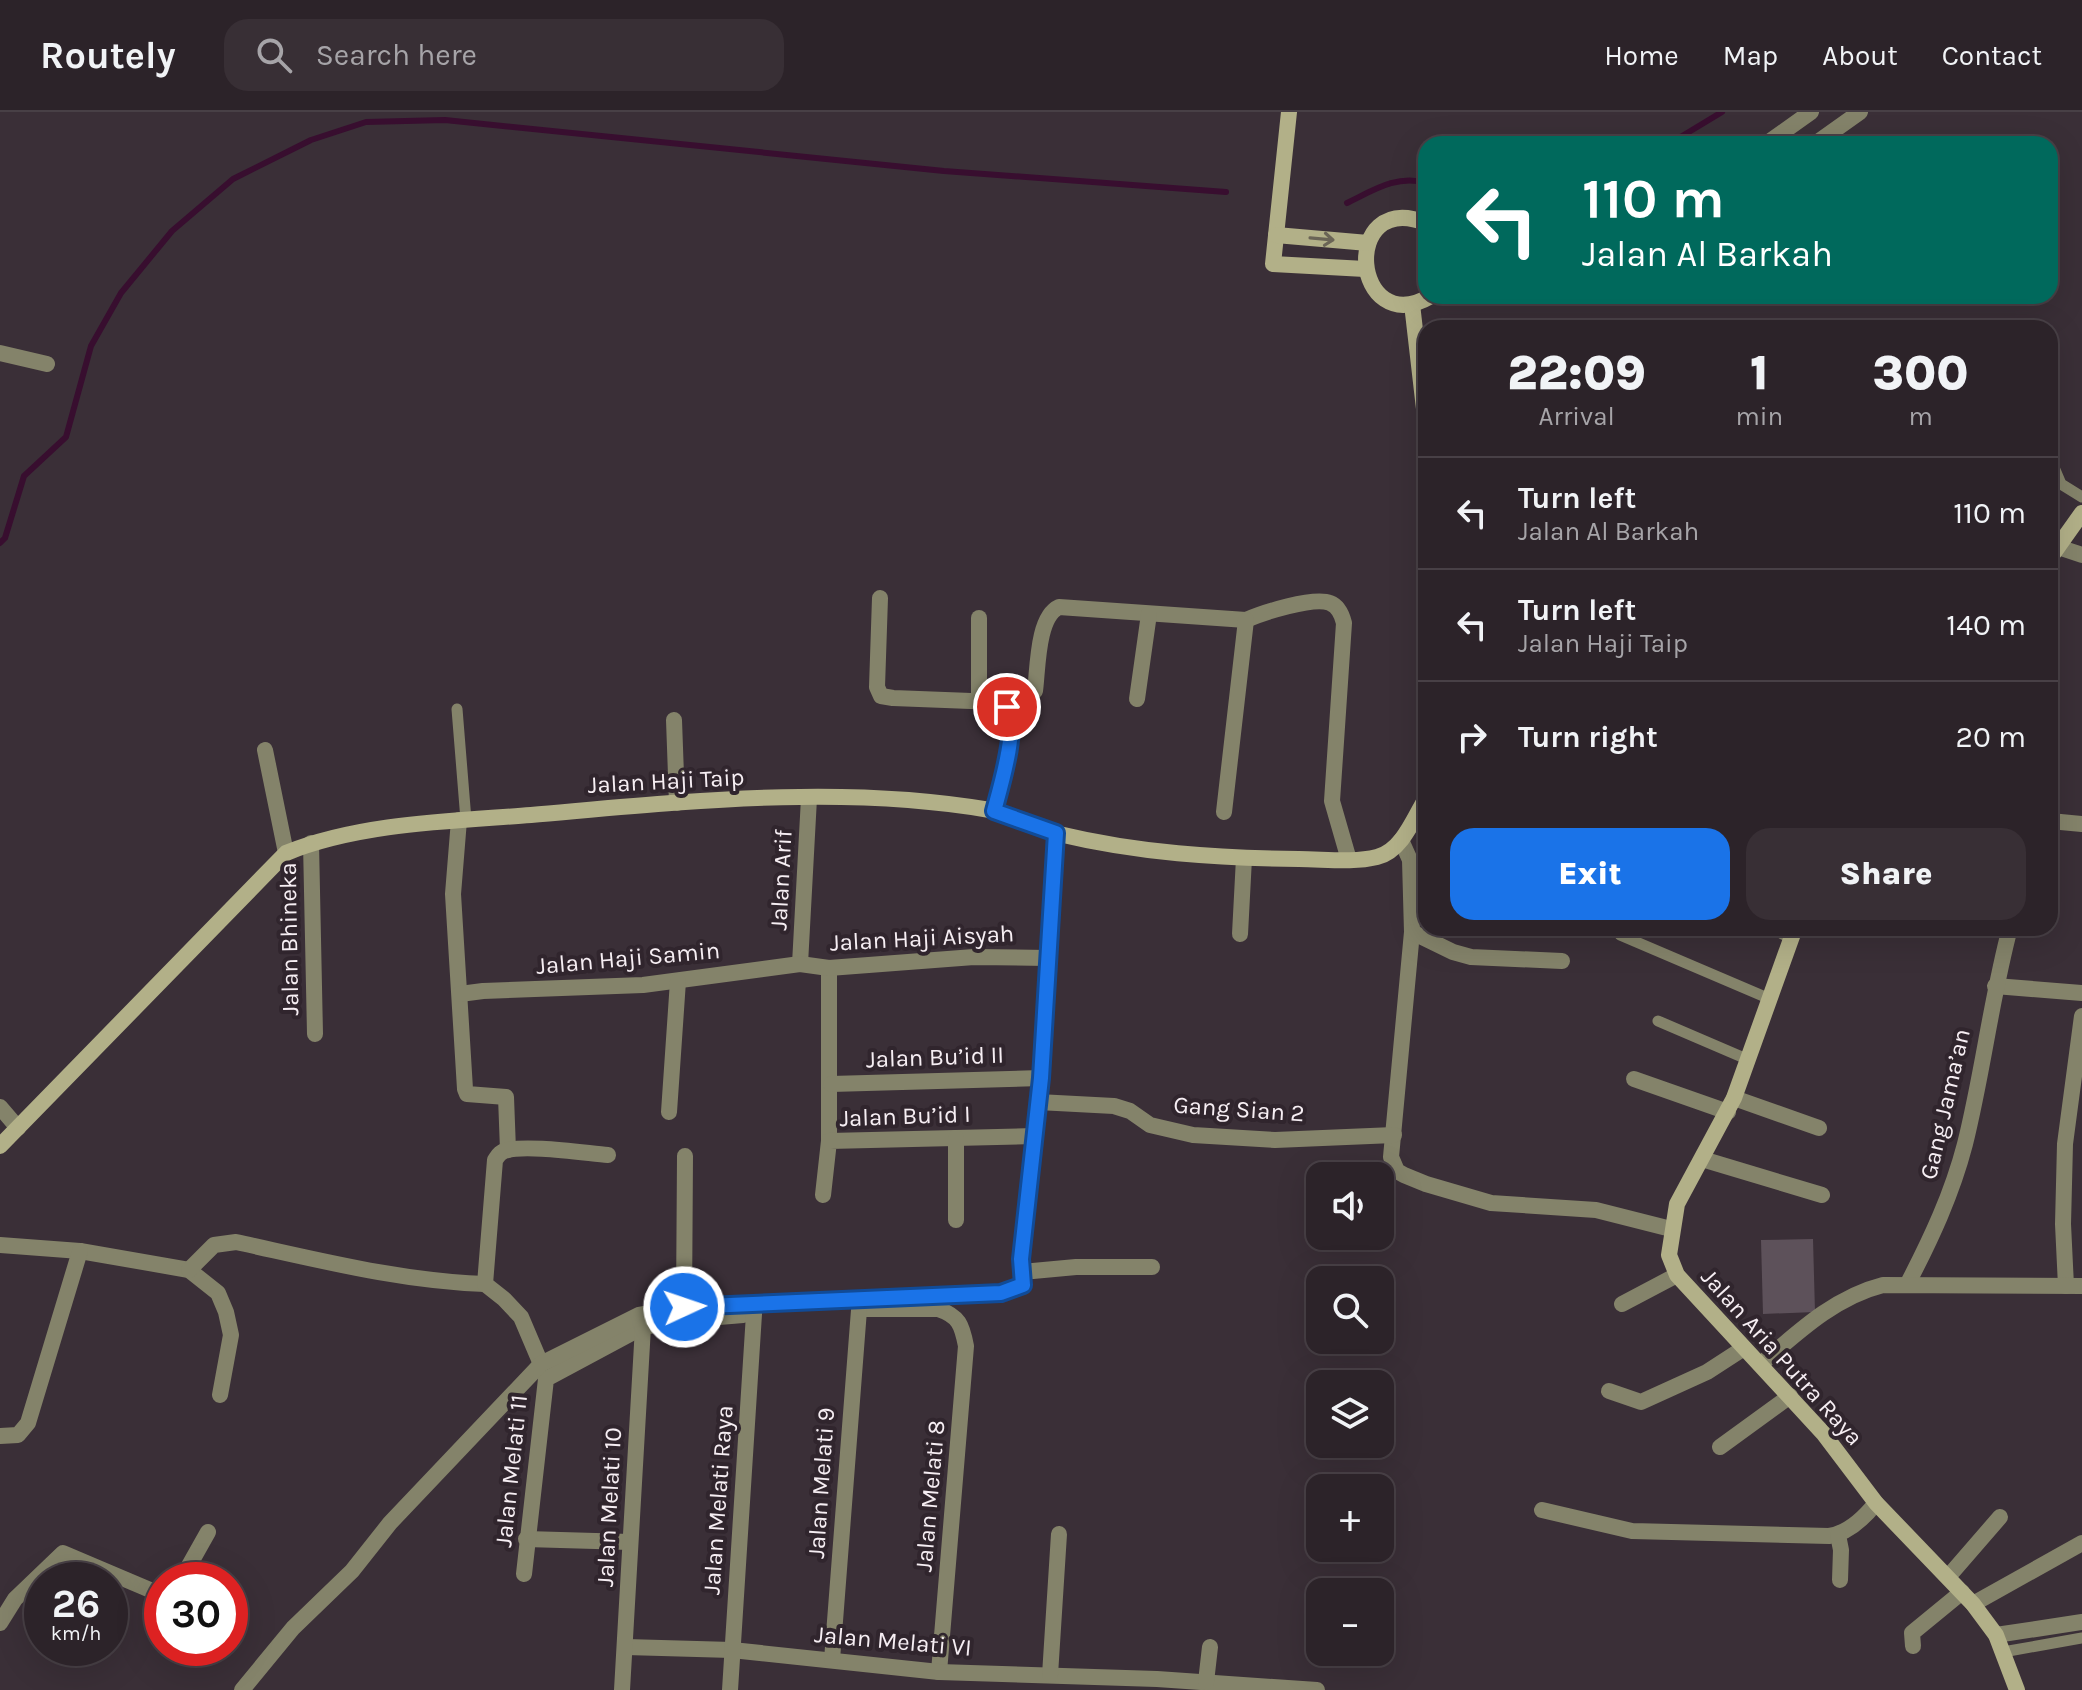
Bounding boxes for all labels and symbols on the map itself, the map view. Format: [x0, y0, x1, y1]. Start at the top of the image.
one-way arrow [1308, 232, 1335, 247]
pin [973, 673, 1041, 741]
street label: Jalan Haji Taip [587, 763, 745, 799]
street label: Jalan Arif [764, 828, 798, 931]
street label: Jalan Bhineka [274, 862, 304, 1016]
street label: Jalan Haji Aisyah [829, 919, 1015, 957]
street label: Jalan Haji Samin [535, 936, 721, 980]
street label: Gang Jama’an [1914, 1026, 1976, 1182]
street label: Jalan Bu’id II [866, 1041, 1004, 1073]
street label: Gang Sian 2 [1172, 1090, 1306, 1128]
street label: Jalan Bu’id I [839, 1100, 971, 1132]
street label: Jalan Aria Putra Raya [1695, 1263, 1869, 1451]
position arrow [642, 1265, 726, 1349]
street label: Jalan Melati 11 [489, 1393, 533, 1549]
street label: Jalan Melati Raya [697, 1404, 739, 1596]
street label: Jalan Melati 9 [802, 1407, 840, 1559]
street label: Jalan Melati 8 [909, 1419, 951, 1573]
street label: Jalan Melati 10 [591, 1427, 627, 1587]
speed limit sign: 30 [144, 1562, 248, 1666]
street label: Jalan Melati VI [813, 1620, 973, 1662]

